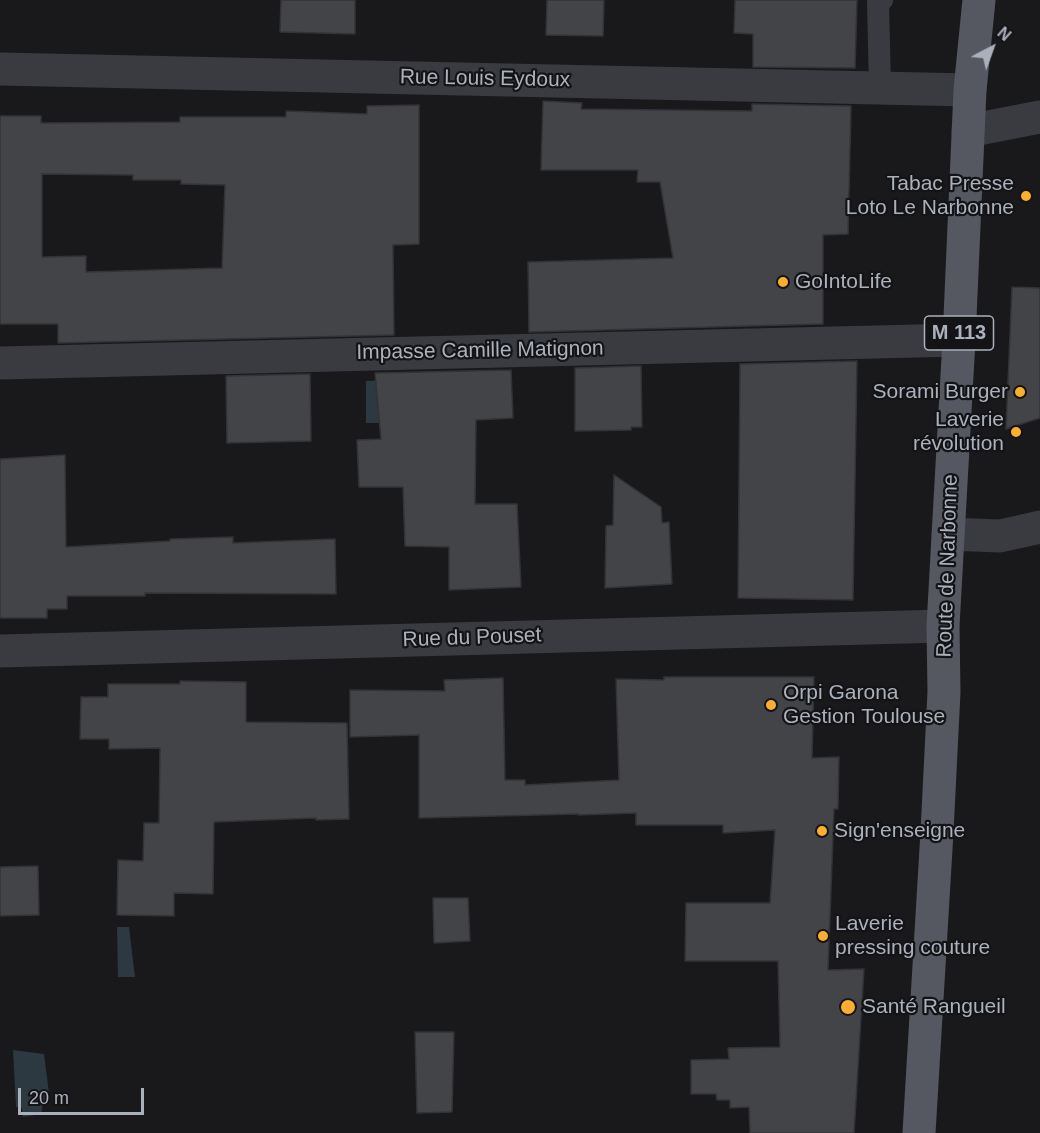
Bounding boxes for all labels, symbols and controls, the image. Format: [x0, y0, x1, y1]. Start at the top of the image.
north arrow [962, 18, 1022, 78]
text: N [994, 24, 1014, 44]
street label: Rue Louis Eydoux [400, 65, 570, 93]
place label: Tabac Presse Loto Le Narbonne [846, 171, 1014, 221]
marker: Tabac Presse Loto Le Narbonne [1019, 189, 1033, 203]
place label: GoIntoLife [795, 269, 892, 295]
marker: GoIntoLife [776, 275, 790, 289]
road number: M 113 [924, 316, 994, 350]
street label: Impasse Camille Matignon [356, 336, 604, 366]
place label: Sorami Burger [873, 379, 1008, 405]
marker: Sorami Burger [1013, 385, 1027, 399]
place label: Laverie révolution [913, 407, 1004, 457]
marker: Laverie révolution [1009, 425, 1023, 439]
street label: Route de Narbonne [932, 474, 964, 658]
street label: Rue du Pouset [402, 623, 542, 653]
place label: Orpi Garona Gestion Toulouse [783, 680, 945, 730]
marker: Orpi Garona Gestion Toulouse [764, 698, 778, 712]
place label: Sign'enseigne [834, 818, 965, 844]
marker: Sign'enseigne [815, 824, 829, 838]
place label: Laverie pressing couture [835, 911, 990, 961]
marker: Laverie pressing couture [816, 929, 830, 943]
place label: Santé Rangueil [862, 994, 1006, 1020]
marker: Santé Rangueil [839, 998, 857, 1016]
scale bar [21, 1076, 147, 1114]
text: 20 m [29, 1088, 69, 1108]

